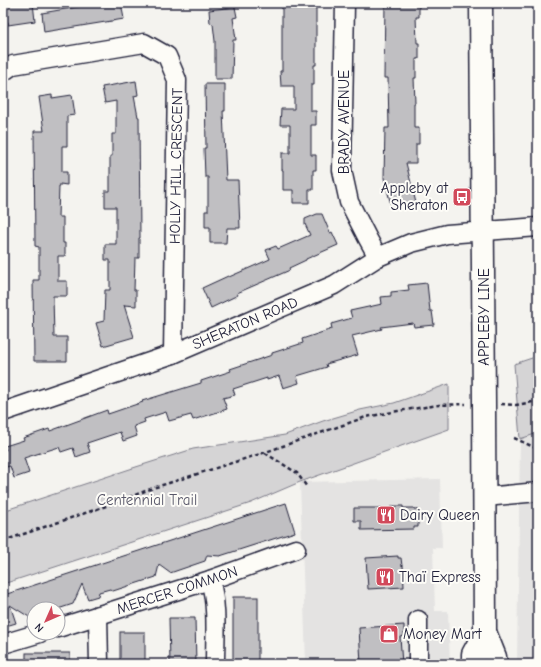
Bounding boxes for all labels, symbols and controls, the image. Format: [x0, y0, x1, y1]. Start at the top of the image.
street label: BRADY AVENUE [335, 70, 353, 174]
street label: HOLLY HILL CRESCENT [166, 88, 186, 244]
place label: Appleby at Sheraton [381, 179, 449, 214]
bus stop icon: Appleby at Sheraton [451, 186, 473, 208]
street label: APPLEBY LINE [475, 268, 493, 366]
street label: SHERATON ROAD [190, 293, 300, 353]
park label: Centennial Trail [97, 491, 197, 509]
restaurant icon: Dairy Queen [375, 504, 397, 526]
place label: Dairy Queen [400, 506, 480, 524]
street label: MERCER COMMON [114, 562, 240, 618]
restaurant icon: Thaï Express [374, 566, 396, 588]
place label: Thaï Express [399, 568, 481, 586]
north arrow [26, 601, 66, 641]
text: N [32, 621, 46, 635]
shop icon: Money Mart [378, 623, 400, 645]
place label: Money Mart [403, 625, 482, 643]

